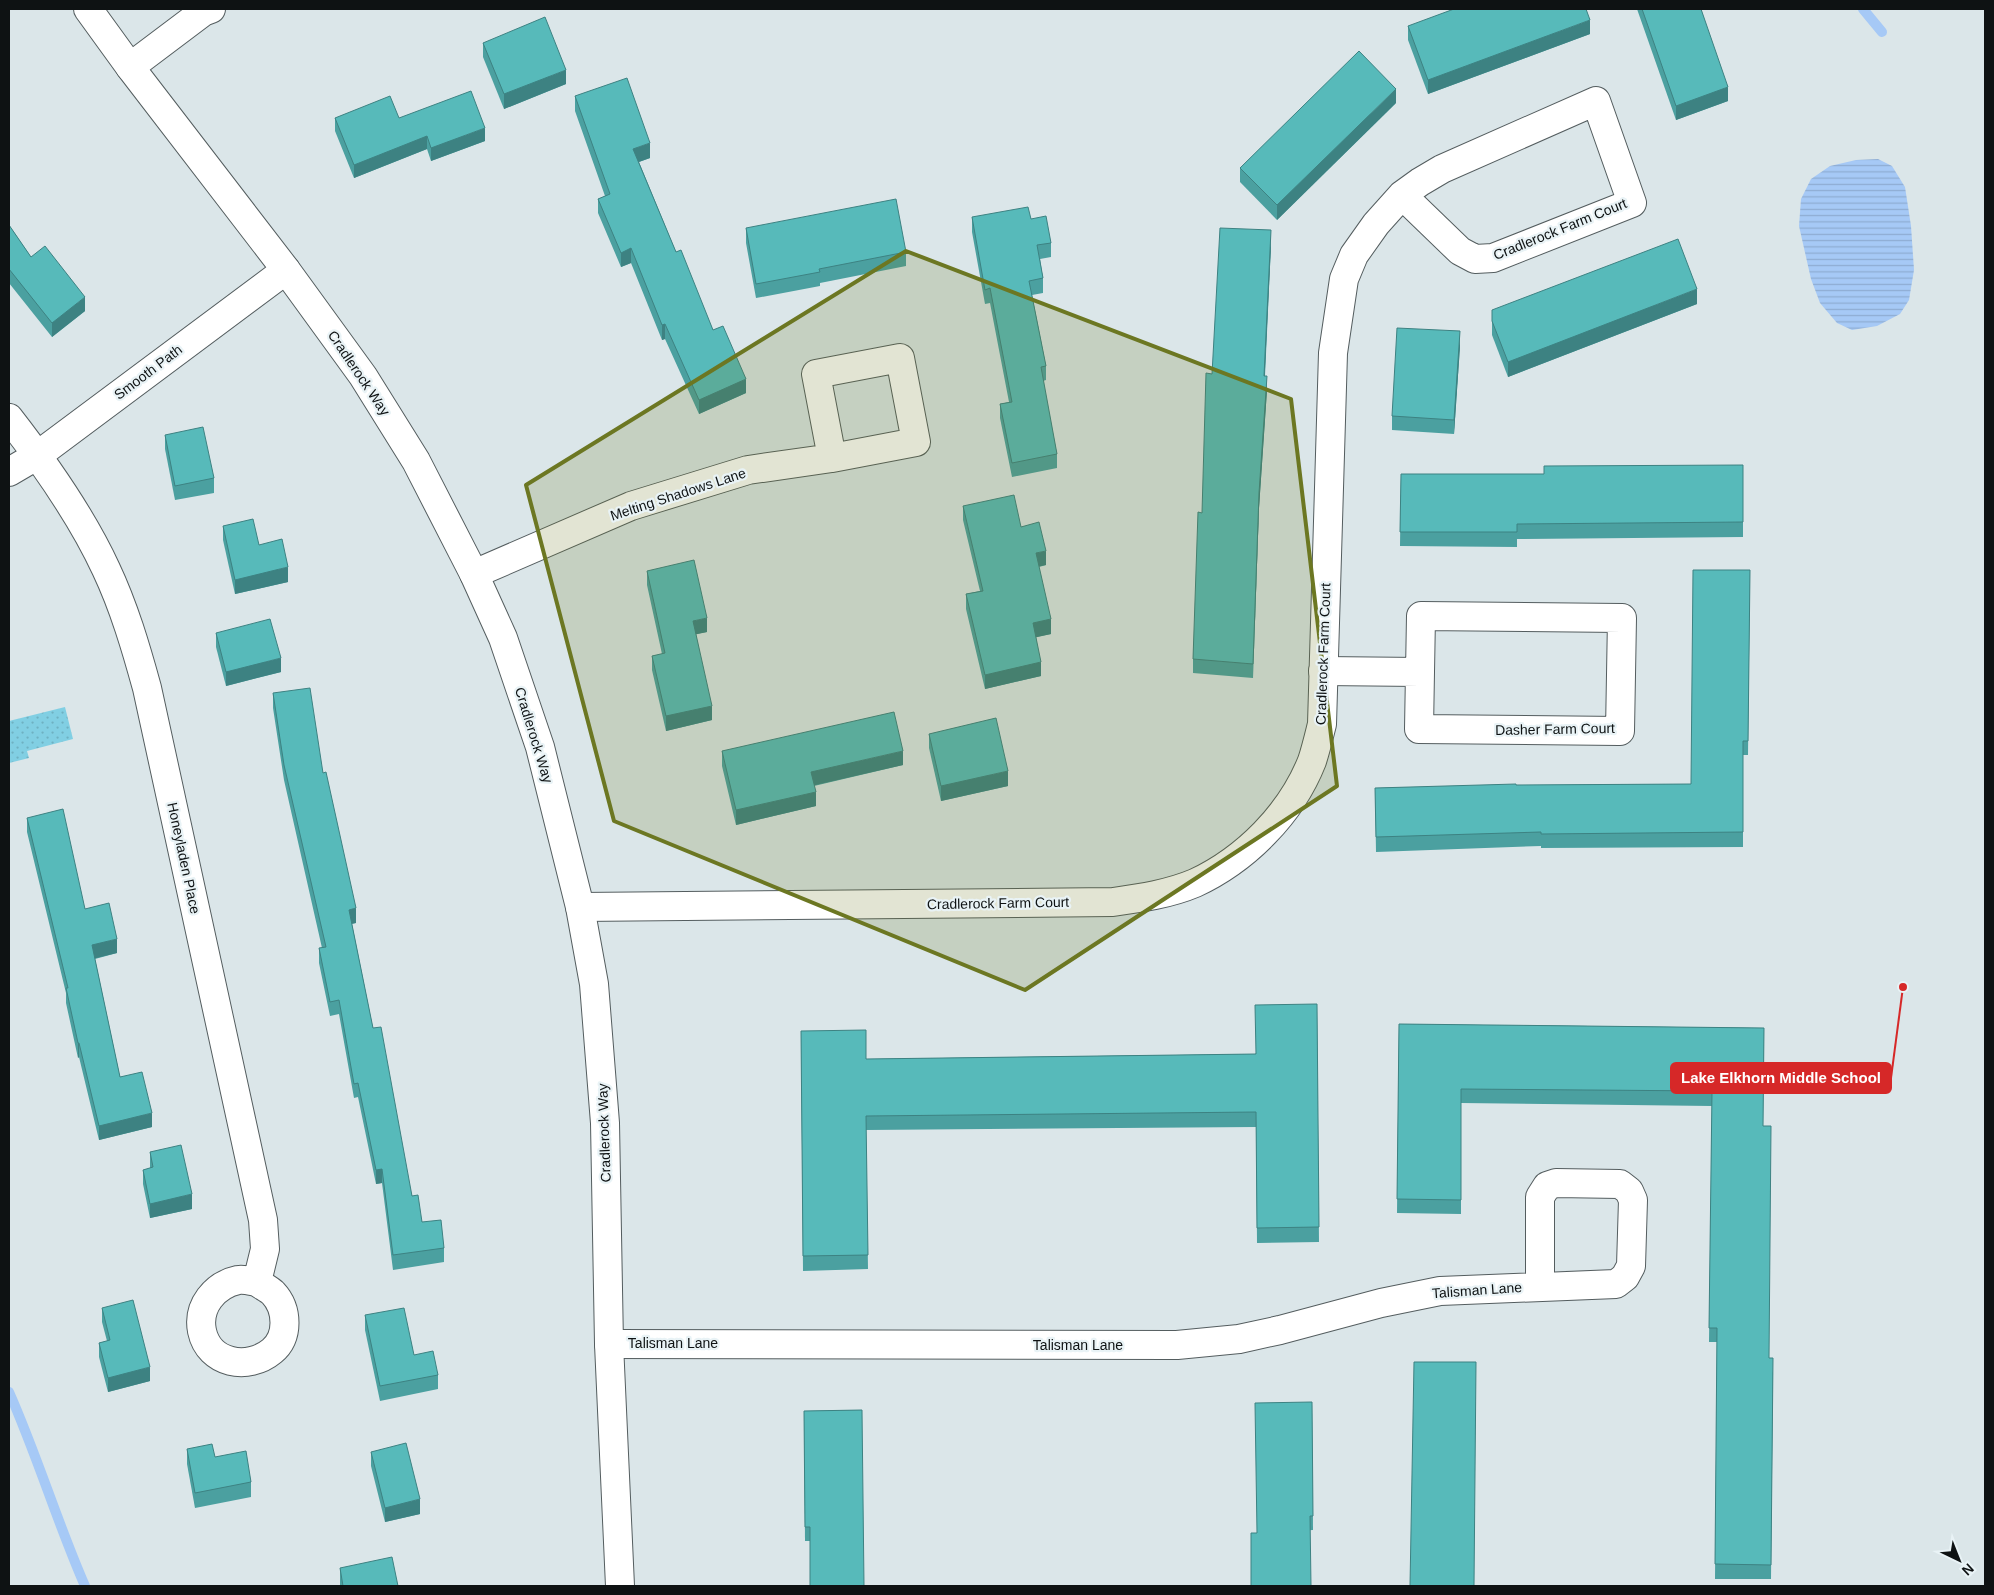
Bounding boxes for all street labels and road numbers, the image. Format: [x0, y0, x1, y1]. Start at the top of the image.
street label: Cradlerock Farm Court [1491, 195, 1629, 263]
street label: Cradlerock Way [325, 327, 393, 419]
street label: Smooth Path [111, 341, 185, 403]
street label: Melting Shadows Lane [608, 464, 748, 523]
street label: Cradlerock Farm Court [1313, 582, 1333, 725]
street label: Cradlerock Way [512, 685, 556, 785]
street label: Dasher Farm Court [1495, 720, 1615, 738]
street label: Honeyladen Place [164, 801, 204, 915]
street label: Cradlerock Farm Court [927, 894, 1069, 912]
street label: Cradlerock Way [594, 1083, 614, 1183]
street label: Talisman Lane [1431, 1279, 1523, 1301]
street label: Talisman Lane [628, 1335, 718, 1351]
street label: Talisman Lane [1033, 1337, 1123, 1353]

